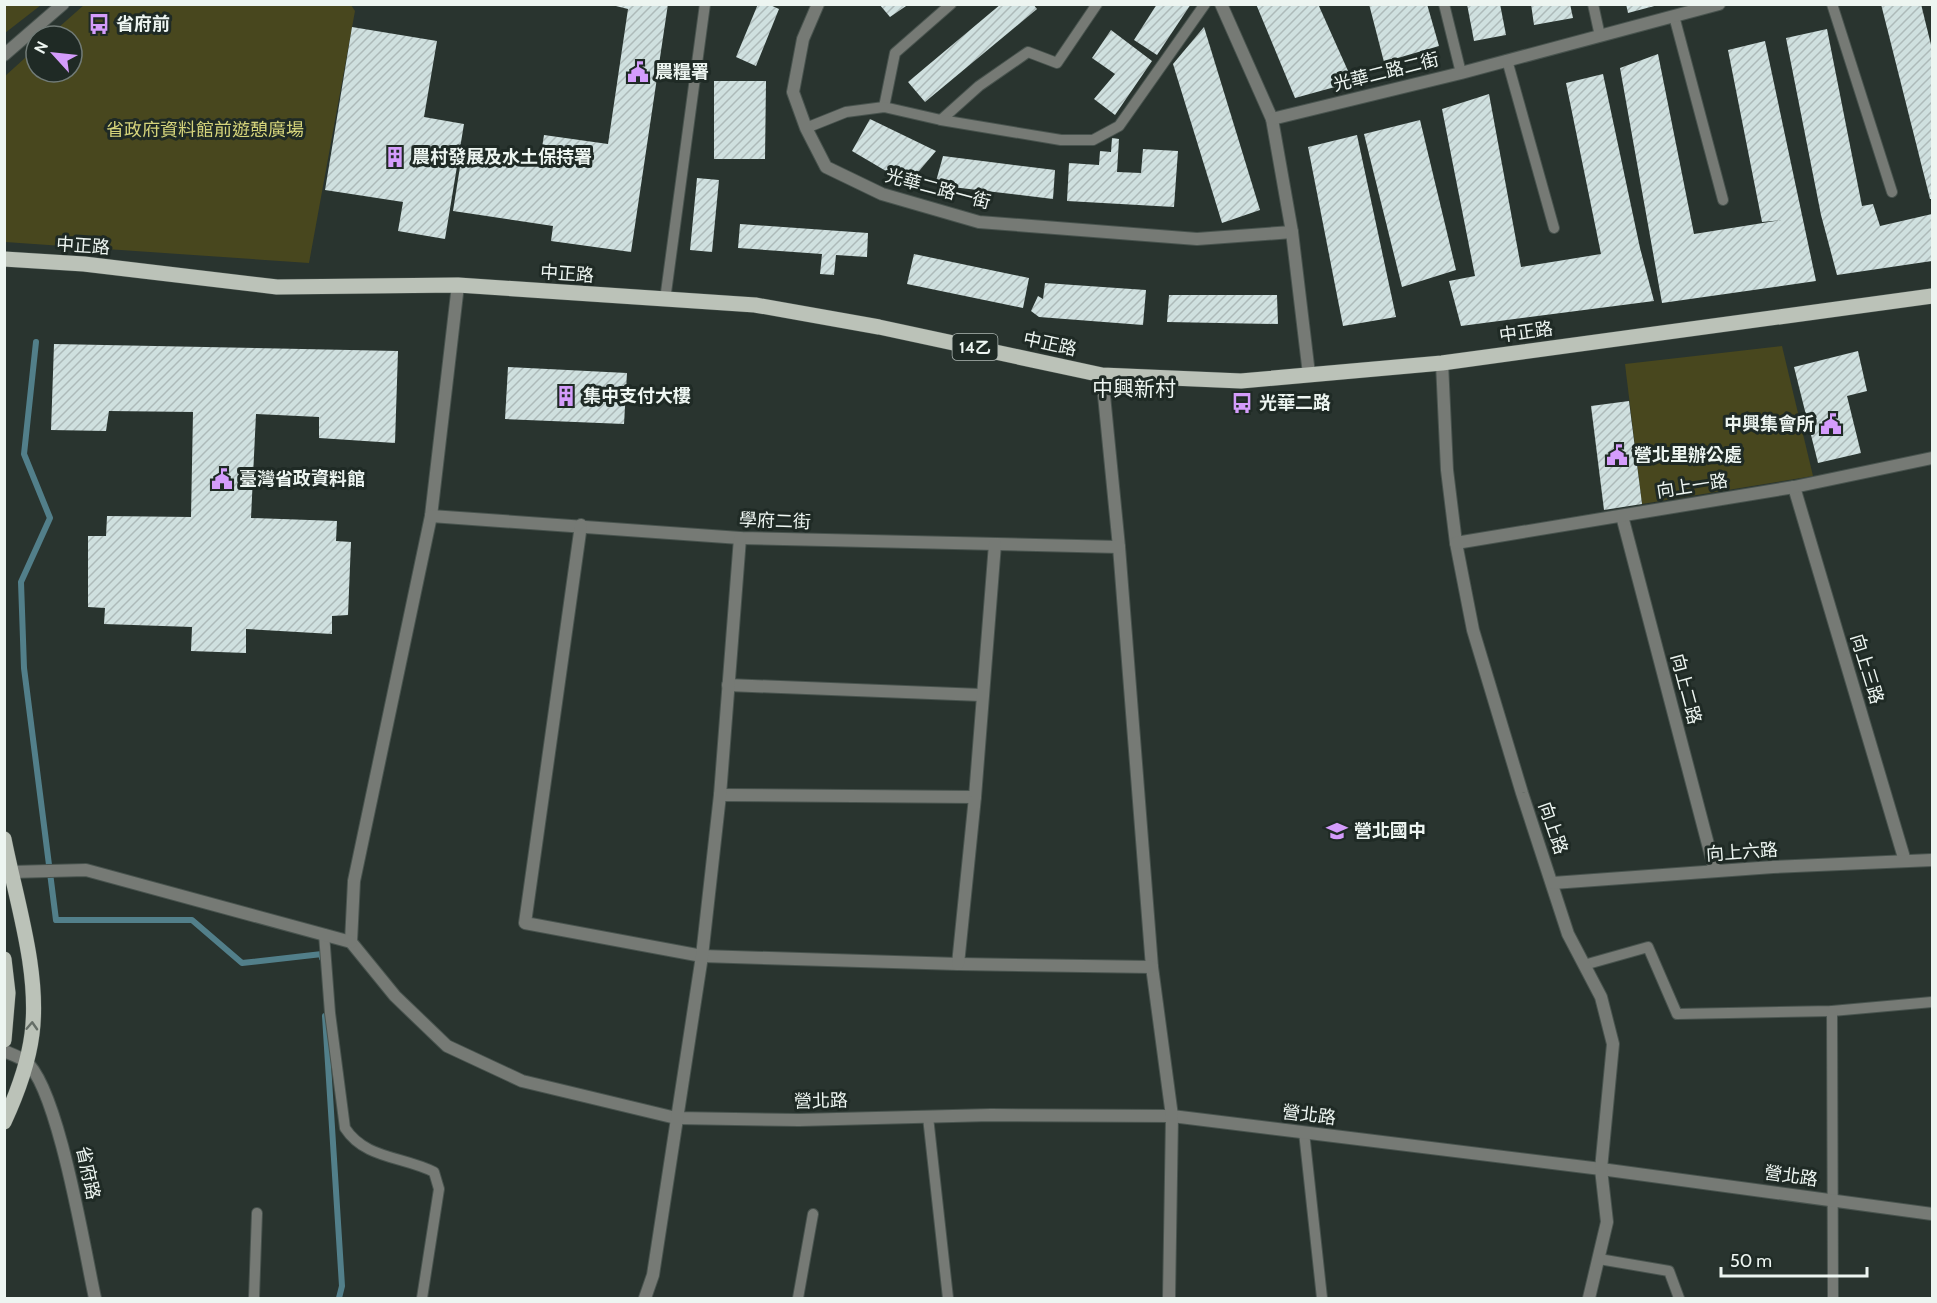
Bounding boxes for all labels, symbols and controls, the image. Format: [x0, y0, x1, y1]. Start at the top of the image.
bus stop icon: 省府前 [87, 12, 111, 36]
place label: 省府前 [116, 13, 170, 35]
north arrow [24, 24, 84, 84]
text: N [30, 38, 52, 57]
street label: 光華二路二街 [1331, 48, 1441, 96]
public building icon: 農糧署 [626, 60, 650, 84]
place label: 農糧署 [655, 61, 709, 83]
park label: 省政府資料館前遊憩廣場 [106, 119, 304, 141]
building icon: 農村發展及水土保持署 [383, 145, 407, 169]
place label: 農村發展及水土保持署 [412, 146, 592, 168]
street label: 光華二路一街 [883, 164, 993, 214]
street label: 中正路 [55, 233, 111, 259]
street label: 中正路 [539, 261, 595, 287]
street label: 中正路 [1498, 317, 1554, 347]
street label: 中正路 [1021, 328, 1079, 360]
road number: 14乙 [952, 334, 998, 360]
district label: 中興新村 [1092, 376, 1176, 401]
building icon: 集中支付大樓 [554, 384, 578, 408]
place label: 集中支付大樓 [583, 385, 691, 407]
bus stop icon: 光華二路 [1230, 391, 1254, 415]
place label: 光華二路 [1259, 392, 1331, 414]
public building icon: 中興集會所 [1819, 412, 1843, 436]
place label: 中興集會所 [1724, 413, 1814, 435]
public building icon: 營北里辦公處 [1605, 443, 1629, 467]
place label: 營北里辦公處 [1634, 444, 1742, 466]
public building icon: 臺灣省政資料館 [210, 467, 234, 491]
place label: 臺灣省政資料館 [239, 468, 365, 490]
street label: 向上一路 [1655, 470, 1729, 502]
street label: 學府二街 [739, 509, 811, 533]
street label: 向上三路 [1846, 631, 1888, 707]
street label: 向上二路 [1666, 651, 1706, 727]
street label: 向上路 [1534, 799, 1572, 857]
school or university icon: 營北國中 [1325, 819, 1349, 843]
place label: 營北國中 [1354, 820, 1426, 842]
street label: 向上六路 [1705, 839, 1779, 865]
one-way arrow [25, 1021, 38, 1030]
street label: 營北路 [794, 1090, 848, 1112]
street label: 營北路 [1281, 1101, 1337, 1129]
street label: 省府路 [72, 1144, 104, 1202]
street label: 營北路 [1763, 1161, 1819, 1191]
scale bar [1721, 1240, 1866, 1278]
text: 50 m [1730, 1250, 1772, 1272]

